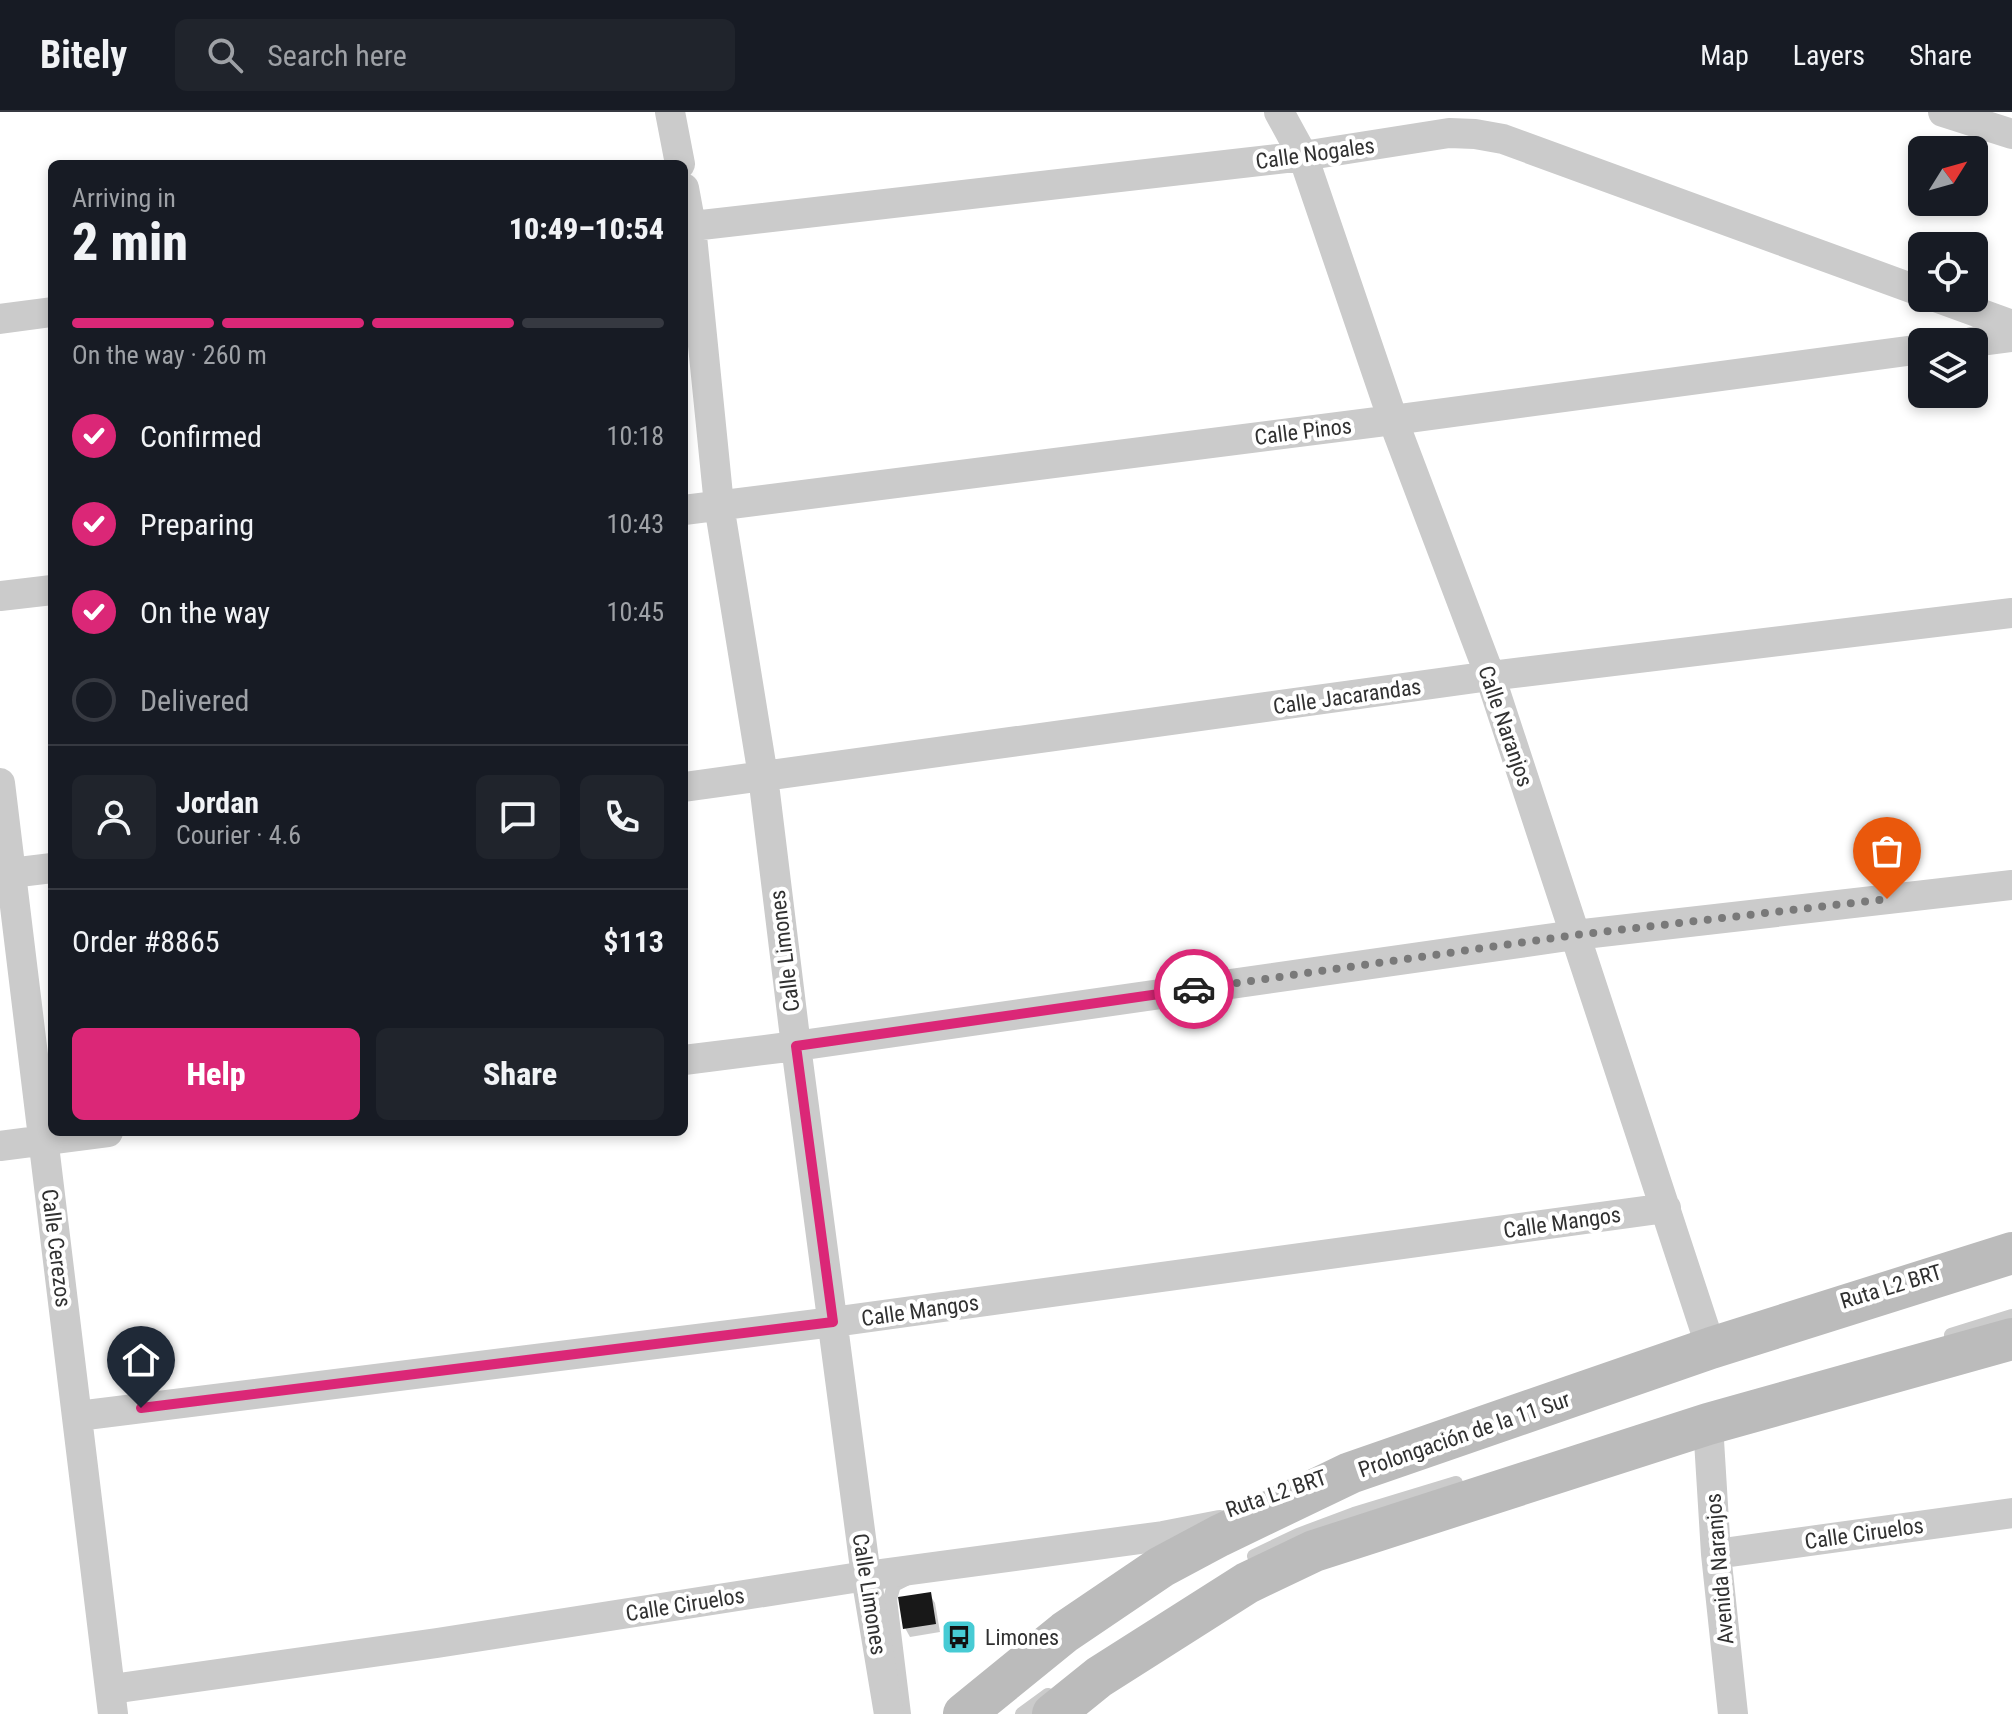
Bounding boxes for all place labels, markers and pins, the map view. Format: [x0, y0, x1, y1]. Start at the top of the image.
pin [1853, 817, 1921, 899]
pin [107, 1326, 175, 1408]
bus stop icon: Limones [940, 1618, 978, 1656]
place label: Limones [985, 1625, 1059, 1650]

